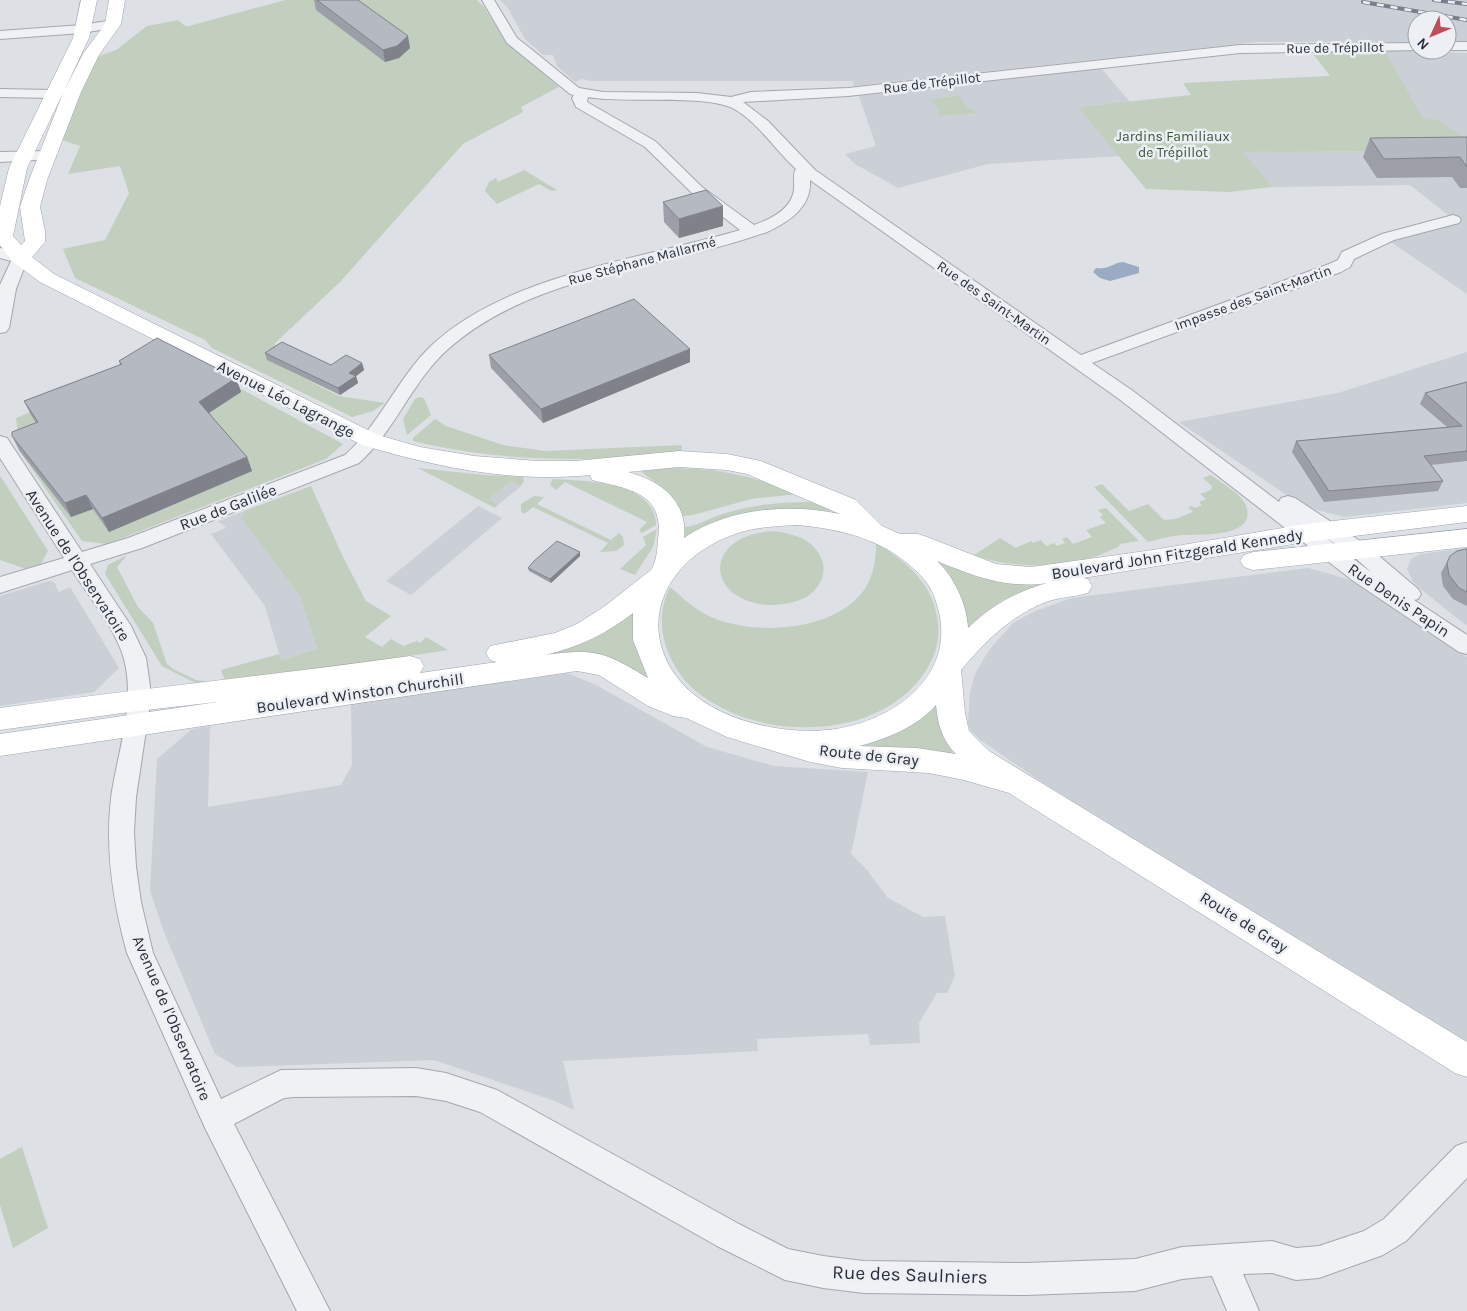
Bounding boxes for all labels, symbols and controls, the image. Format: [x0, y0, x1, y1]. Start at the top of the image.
north arrow [1407, 10, 1457, 60]
text: N [1413, 34, 1433, 53]
street label: Rue de Trépillot [1286, 39, 1384, 57]
street label: Rue de Trépillot [882, 69, 982, 97]
park label: Jardins Familiaux de Trépillot [1116, 128, 1230, 161]
street label: Rue Stéphane Mallarmé [566, 233, 718, 289]
street label: Rue des Saint-Martin [934, 257, 1054, 349]
street label: Impasse des Saint-Martin [1172, 262, 1334, 334]
street label: Avenue Léo Lagrange [214, 356, 358, 442]
street label: Rue de Galilée [177, 480, 279, 534]
street label: Avenue de l'Observatoire [22, 486, 134, 644]
street label: Boulevard John Fitzgerald Kennedy [1050, 525, 1304, 583]
street label: Rue Denis Papin [1345, 559, 1453, 641]
street label: Boulevard Winston Churchill [255, 669, 465, 717]
street label: Route de Gray [818, 740, 920, 770]
street label: Route de Gray [1197, 887, 1292, 957]
street label: Avenue de l'Observatoire [129, 933, 215, 1103]
street label: Rue des Saulniers [832, 1261, 988, 1289]

